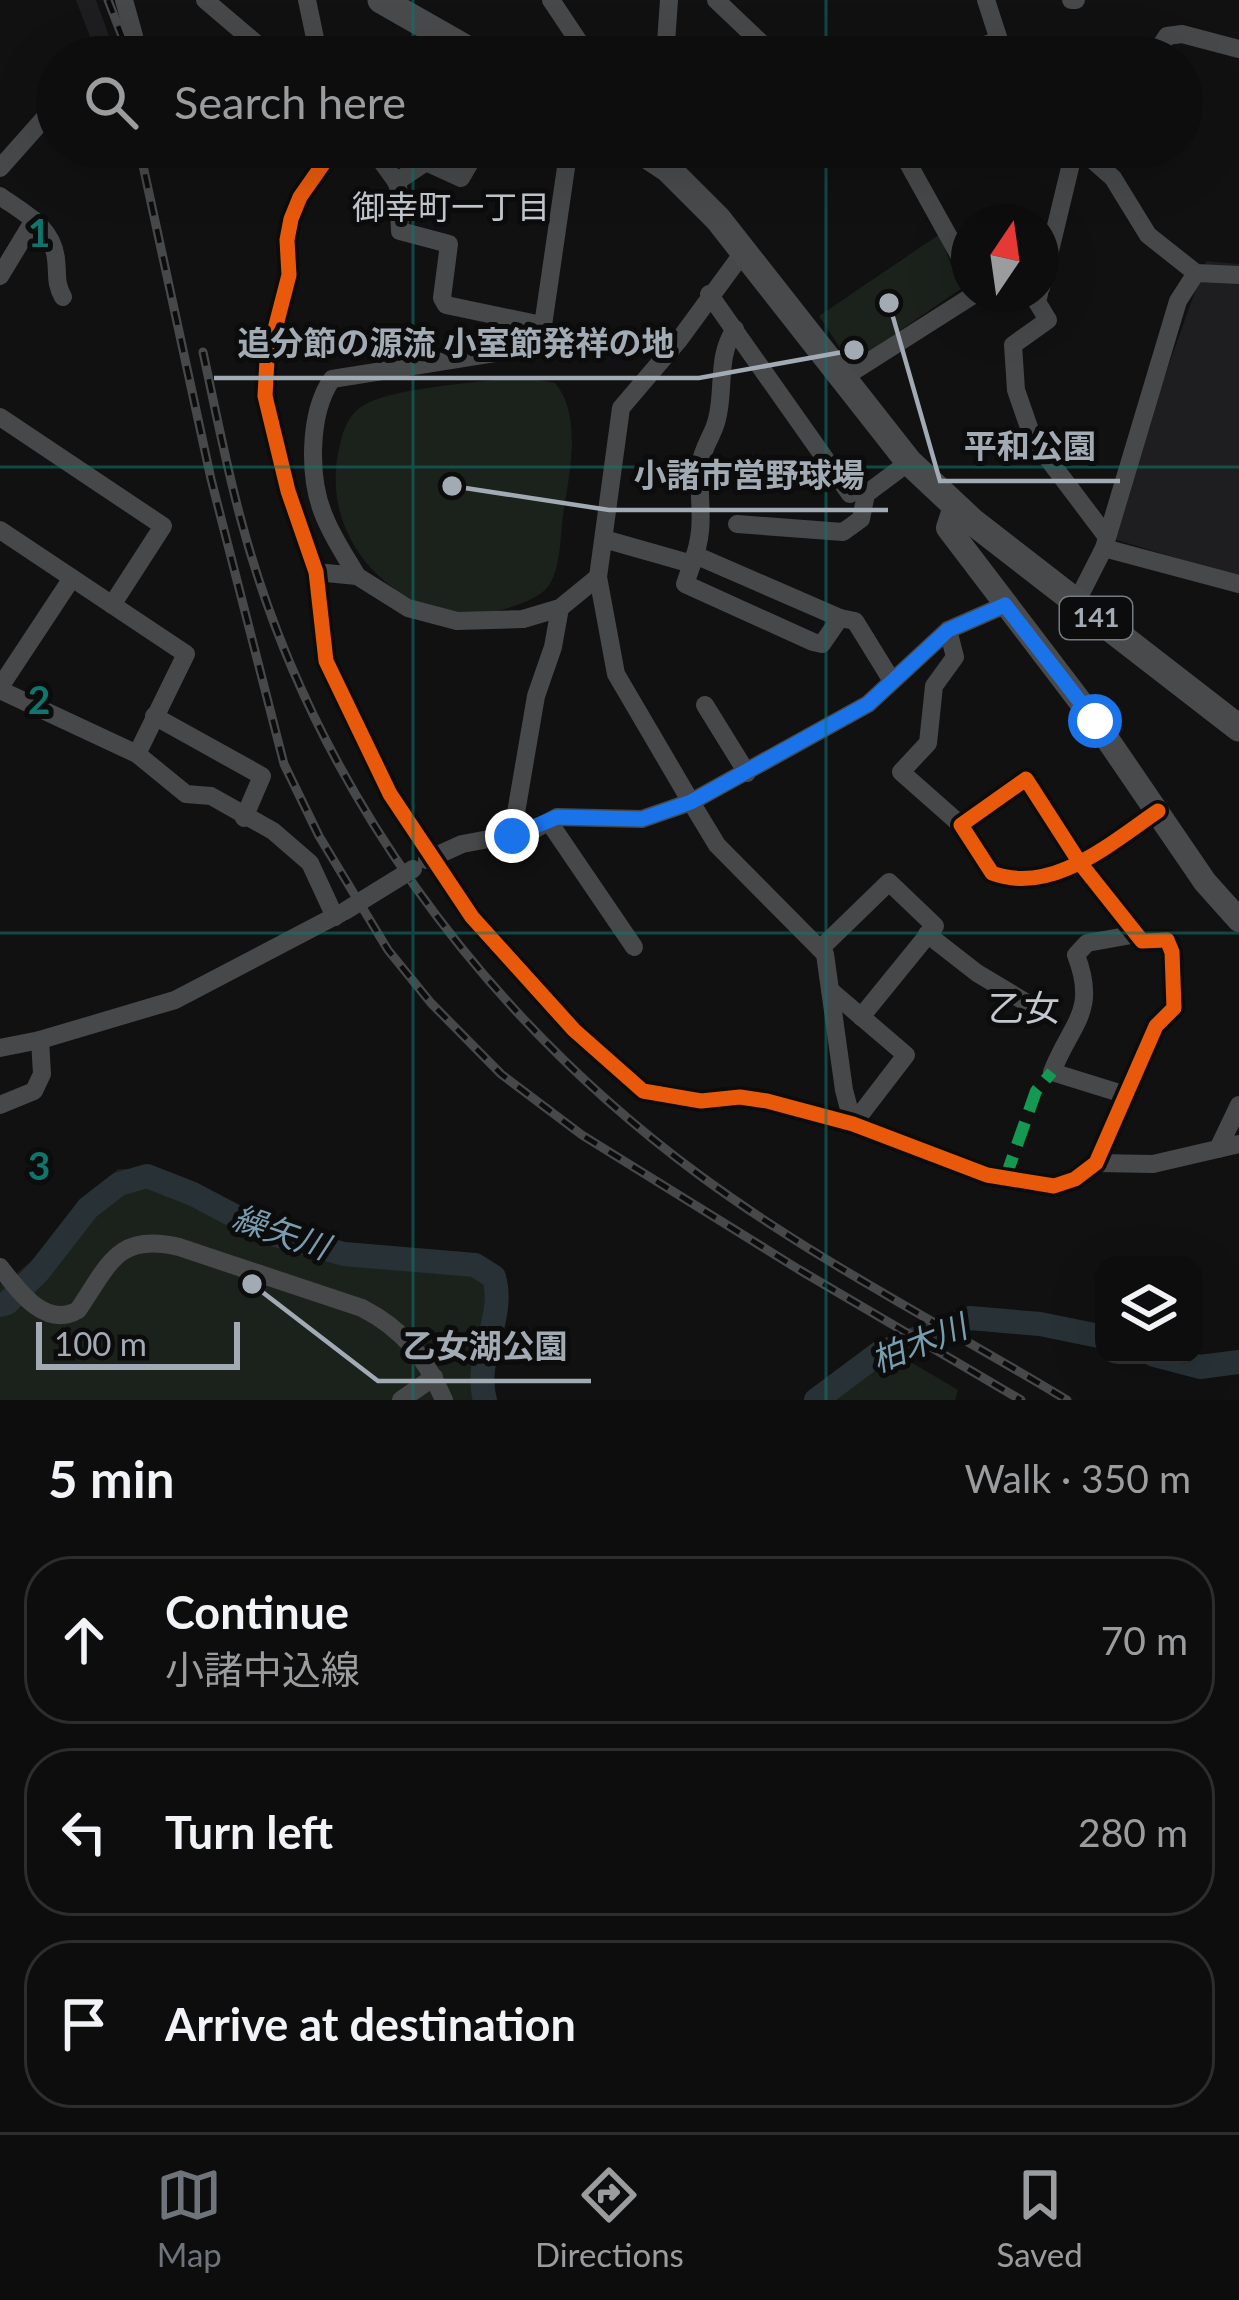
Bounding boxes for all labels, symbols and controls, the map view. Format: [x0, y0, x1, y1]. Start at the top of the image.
search box [36, 36, 1203, 168]
icon: search [78, 69, 144, 135]
text: Search here [174, 75, 406, 129]
district label: 御幸町一丁目 [352, 186, 550, 226]
north arrow [951, 204, 1059, 312]
text: 1 [28, 209, 50, 255]
callout: 追分節の源流 小室節発祥の地 [214, 309, 699, 378]
text: 追分節の源流 小室節発祥の地 [237, 322, 675, 362]
callout: 平和公園 [940, 412, 1120, 481]
text: 平和公園 [964, 425, 1096, 465]
callout: 小諸市営野球場 [609, 441, 888, 510]
text: 小諸市営野球場 [634, 454, 865, 494]
road number: 141 [1060, 597, 1132, 639]
text: 2 [28, 676, 50, 722]
route start [1068, 694, 1122, 748]
route end [485, 809, 539, 863]
district label: 乙女 [988, 985, 1060, 1029]
text: 3 [28, 1142, 50, 1188]
water label: 繰矢川 [228, 1196, 337, 1267]
map controls [1095, 1256, 1203, 1364]
button: layers [1095, 1256, 1203, 1364]
water label: 柏木川 [865, 1304, 975, 1379]
callout: 乙女湖公園 [378, 1312, 591, 1381]
scale bar [36, 1316, 240, 1369]
text: 100 m [54, 1323, 147, 1363]
text: 乙女湖公園 [403, 1325, 568, 1365]
text: 5 min [48, 1448, 174, 1509]
text: Walk · 350 m [964, 1455, 1191, 1501]
text: Continue [165, 1585, 349, 1639]
icon: ahead [51, 1607, 117, 1673]
text: 70 m [1101, 1617, 1188, 1663]
text: 小諸中込線 [165, 1646, 360, 1692]
icon: left [51, 1799, 117, 1865]
text: Turn left [165, 1805, 333, 1859]
text: 280 m [1078, 1809, 1188, 1855]
icon: arrive [51, 1991, 117, 2057]
text: Arrive at destination [165, 1997, 576, 2051]
tab: Map [156, 2162, 222, 2274]
tab: Directions [535, 2162, 684, 2274]
tab: Saved [996, 2162, 1083, 2274]

